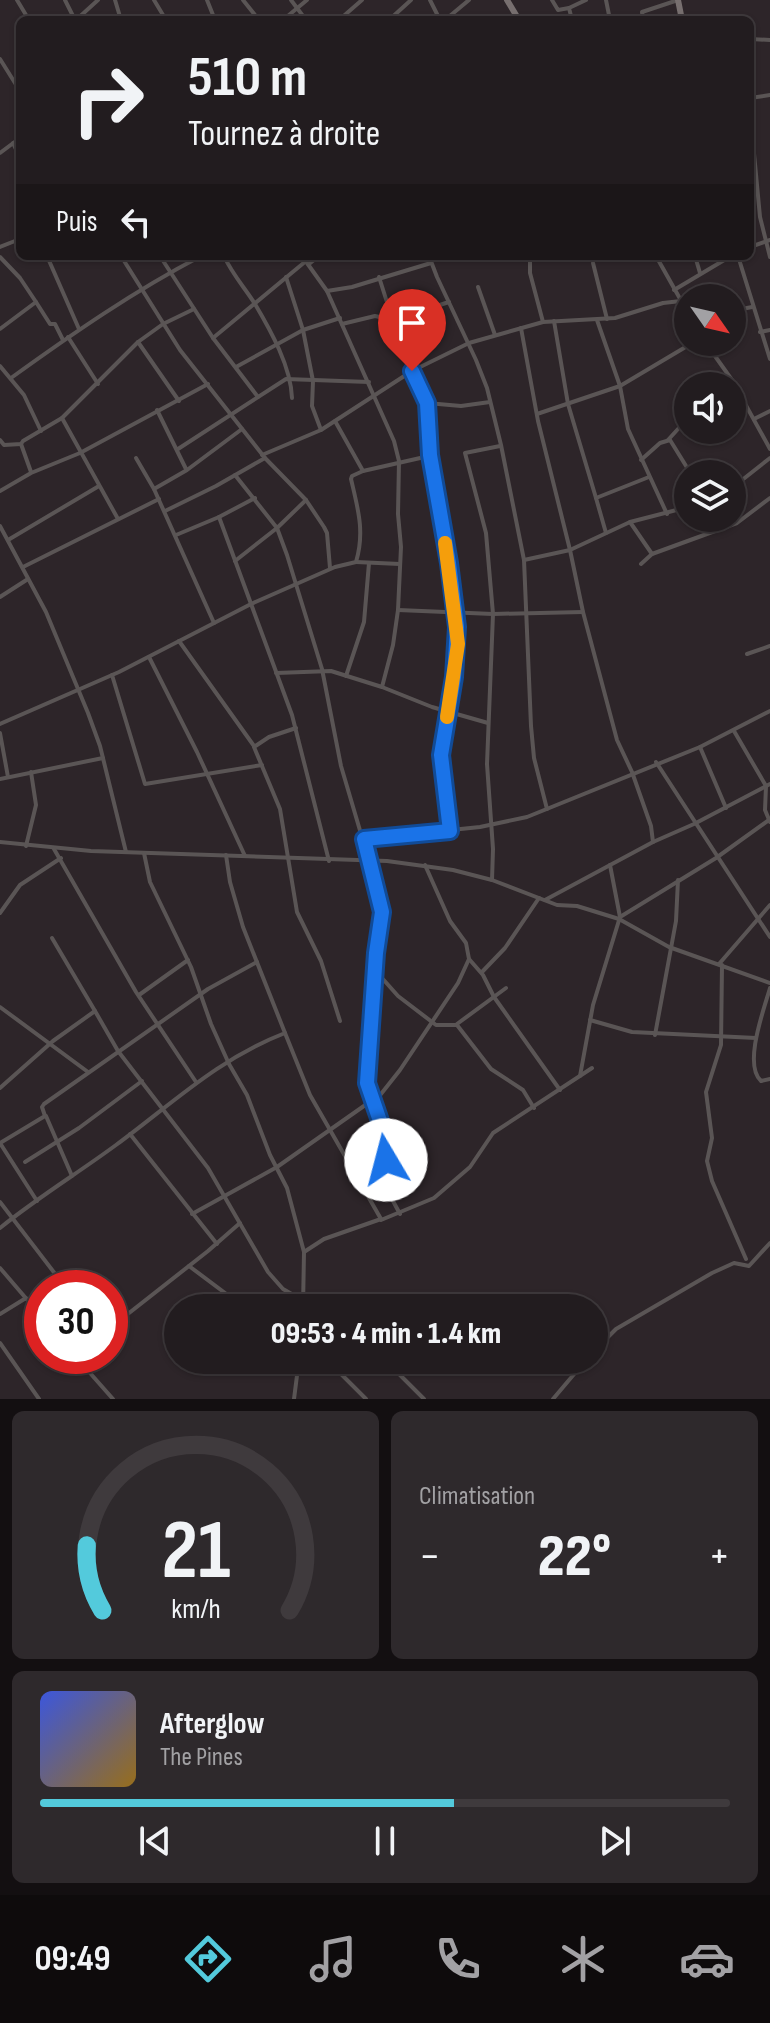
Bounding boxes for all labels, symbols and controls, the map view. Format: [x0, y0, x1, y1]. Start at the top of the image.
text: 510 m [188, 45, 307, 112]
icon: right [56, 48, 160, 152]
text: Tournez à droite [188, 113, 380, 156]
icon: left [114, 200, 158, 244]
text: Puis [56, 204, 98, 240]
north arrow [674, 284, 746, 356]
map controls [674, 284, 746, 532]
pin [378, 289, 446, 371]
icon: arrive [390, 301, 434, 345]
button: sound [674, 372, 746, 444]
button: layers [674, 460, 746, 532]
position arrow [344, 1118, 428, 1202]
speed limit sign: 30 [24, 1270, 128, 1374]
text: 09:53 · 4 min · 1.4 km [271, 1316, 501, 1352]
text: Climatisation [419, 1481, 535, 1512]
text: 21 [161, 1502, 230, 1602]
text: 22° [538, 1521, 611, 1593]
text: − [419, 1530, 441, 1583]
text: + [708, 1530, 730, 1583]
text: km/h [171, 1592, 220, 1627]
text: Afterglow [160, 1706, 265, 1742]
text: The Pines [160, 1742, 243, 1773]
icon: previous [133, 1819, 177, 1863]
icon: pause [363, 1819, 407, 1863]
icon: next [593, 1819, 637, 1863]
icon: directions [180, 1931, 236, 1987]
icon: music [305, 1931, 361, 1987]
icon: phone [430, 1931, 486, 1987]
icon: climate [555, 1931, 611, 1987]
icon: car [679, 1931, 735, 1987]
text: 09:49 [34, 1938, 111, 1981]

